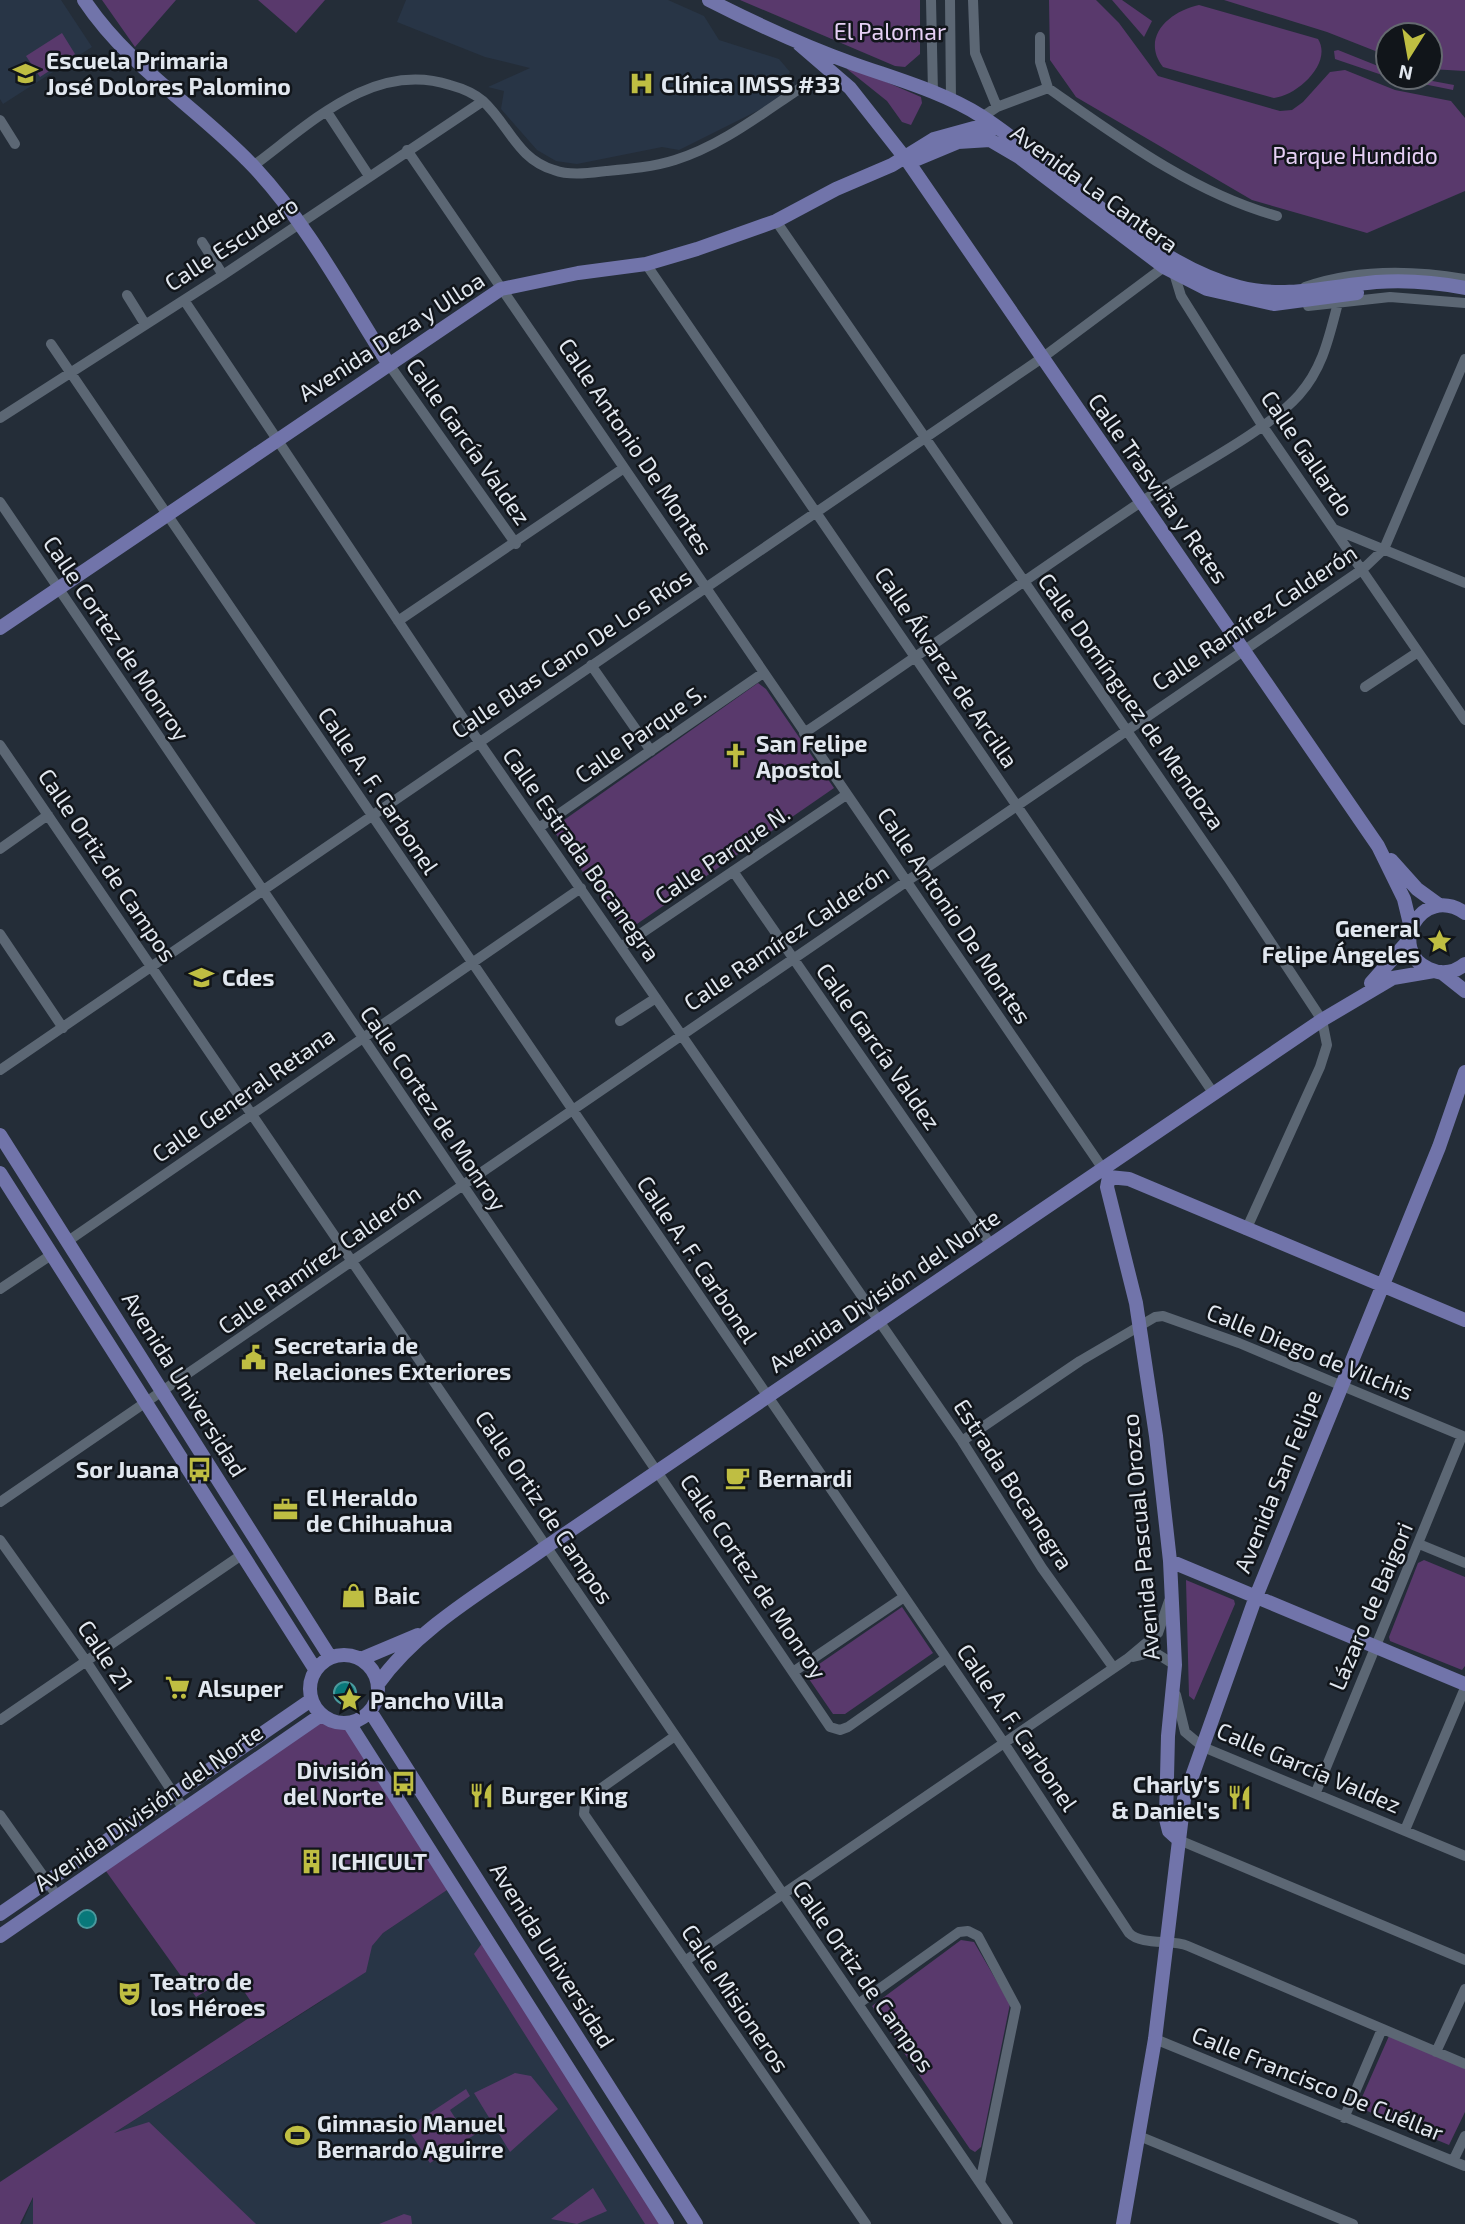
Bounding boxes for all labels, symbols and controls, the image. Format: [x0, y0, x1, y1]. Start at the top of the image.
park label: El Palomar [834, 17, 946, 45]
north arrow [1374, 21, 1444, 91]
place label: Escuela Primaria José Dolores Palomino [46, 46, 291, 100]
school or university icon: Escuela Primaria José Dolores Palomino [12, 59, 40, 87]
text: N [1397, 61, 1415, 86]
hospital icon: Clínica IMSS #33 [627, 70, 655, 98]
place label: Clínica IMSS #33 [661, 70, 841, 98]
street label: Avenida La Cantera [1006, 118, 1184, 258]
park label: Parque Hundido [1272, 141, 1438, 169]
street label: Calle Escudero [159, 190, 303, 296]
street label: Avenida Deza y Ulloa [293, 265, 489, 407]
street label: Calle Antonio De Montes [553, 332, 719, 560]
street label: Calle García Valdez [401, 352, 537, 530]
street label: Calle Gallardo [1256, 385, 1360, 521]
street label: Calle Trasviña y Retes [1083, 388, 1235, 588]
street label: Calle Cortez de Monroy [38, 530, 196, 746]
street label: Calle Ramírez Calderón [1146, 538, 1362, 696]
street label: Calle Álvarez de Arcilla [869, 561, 1025, 773]
street label: Calle Blas Cano De Los Ríos [446, 562, 696, 744]
street label: Calle Domínguez de Mendoza [1033, 567, 1231, 835]
street label: Calle Parque S. [569, 677, 711, 789]
street label: Calle A. F. Carbonel [313, 701, 445, 879]
place label: San Felipe Apostol [756, 729, 867, 783]
street label: Calle Estrada Bocanegra [498, 742, 666, 966]
church icon: San Felipe Apostol [722, 742, 750, 770]
street label: Calle Ortiz de Campos [33, 763, 183, 967]
street label: Calle Parque N. [649, 798, 795, 910]
street label: Calle Antonio De Montes [872, 801, 1038, 1029]
street label: Calle Ramírez Calderón [678, 858, 894, 1016]
place label: General Felipe Ángeles [1262, 914, 1420, 968]
place icon: General Felipe Ángeles [1426, 927, 1454, 955]
street label: Calle García Valdez [811, 957, 947, 1135]
school or university icon: Cdes [188, 963, 216, 991]
place label: Cdes [222, 963, 274, 991]
street label: Calle Cortez de Monroy [355, 1000, 513, 1216]
street label: Calle General Retana [146, 1020, 340, 1168]
street label: Calle A. F. Carbonel [632, 1170, 764, 1348]
street label: Calle Ramírez Calderón [212, 1178, 426, 1340]
street label: Avenida División del Norte [763, 1202, 1005, 1378]
street label: Avenida Universidad [117, 1286, 253, 1482]
street label: Calle Diego de Vilchis [1203, 1297, 1417, 1405]
place label: Secretaria de Relaciones Exteriores [274, 1331, 511, 1385]
public building icon: Secretaria de Relaciones Exteriores [240, 1344, 268, 1372]
street label: Avenida San Felipe [1228, 1385, 1326, 1577]
street label: Estrada Bocanegra [948, 1393, 1080, 1575]
street label: Calle Ortiz de Campos [470, 1405, 620, 1609]
street label: Avenida Pascual Orozco [1115, 1412, 1165, 1662]
place label: Sor Juana [76, 1455, 179, 1483]
bus stop icon: Sor Juana [185, 1455, 213, 1483]
cafe icon: Bernardi [724, 1464, 752, 1492]
place label: Bernardi [758, 1464, 852, 1492]
street label: Calle Cortez de Monroy [675, 1468, 833, 1684]
place label: El Heraldo de Chihuahua [306, 1483, 453, 1537]
office icon: El Heraldo de Chihuahua [272, 1496, 300, 1524]
street label: Lázaro de Baigori [1322, 1518, 1418, 1694]
shop icon: Baic [340, 1581, 368, 1609]
place label: Baic [374, 1581, 420, 1609]
street label: Calle 21 [72, 1614, 140, 1696]
street label: Calle A. F. Carbonel [952, 1638, 1084, 1816]
supermarket icon: Alsuper [164, 1674, 192, 1702]
place label: Alsuper [198, 1674, 283, 1702]
place icon: Pancho Villa [336, 1686, 364, 1714]
place label: Pancho Villa [370, 1686, 504, 1714]
street label: Calle García Valdez [1213, 1716, 1405, 1818]
street label: Avenida División del Norte [28, 1717, 268, 1897]
place label: División del Norte [283, 1756, 384, 1810]
bus stop icon: División del Norte [390, 1769, 418, 1797]
place label: Charly's & Daniel's [1111, 1770, 1220, 1824]
restaurant icon: Burger King [467, 1781, 495, 1809]
place label: Burger King [501, 1781, 628, 1809]
restaurant icon: Charly's & Daniel's [1226, 1783, 1254, 1811]
building icon: ICHICULT [297, 1847, 325, 1875]
place label: ICHICULT [331, 1847, 427, 1875]
street label: Avenida Universidad [485, 1857, 621, 2053]
street label: Calle Ortiz de Campos [787, 1875, 941, 2077]
street label: Calle Misioneros [676, 1919, 796, 2077]
place label: Teatro de los Héroes [150, 1967, 266, 2021]
theatre icon: Teatro de los Héroes [116, 1980, 144, 2008]
street label: Calle Francisco De Cuéllar [1188, 2020, 1448, 2146]
place label: Gimnasio Manuel Bernardo Aguirre [317, 2109, 505, 2163]
sports icon: Gimnasio Manuel Bernardo Aguirre [283, 2122, 311, 2150]

